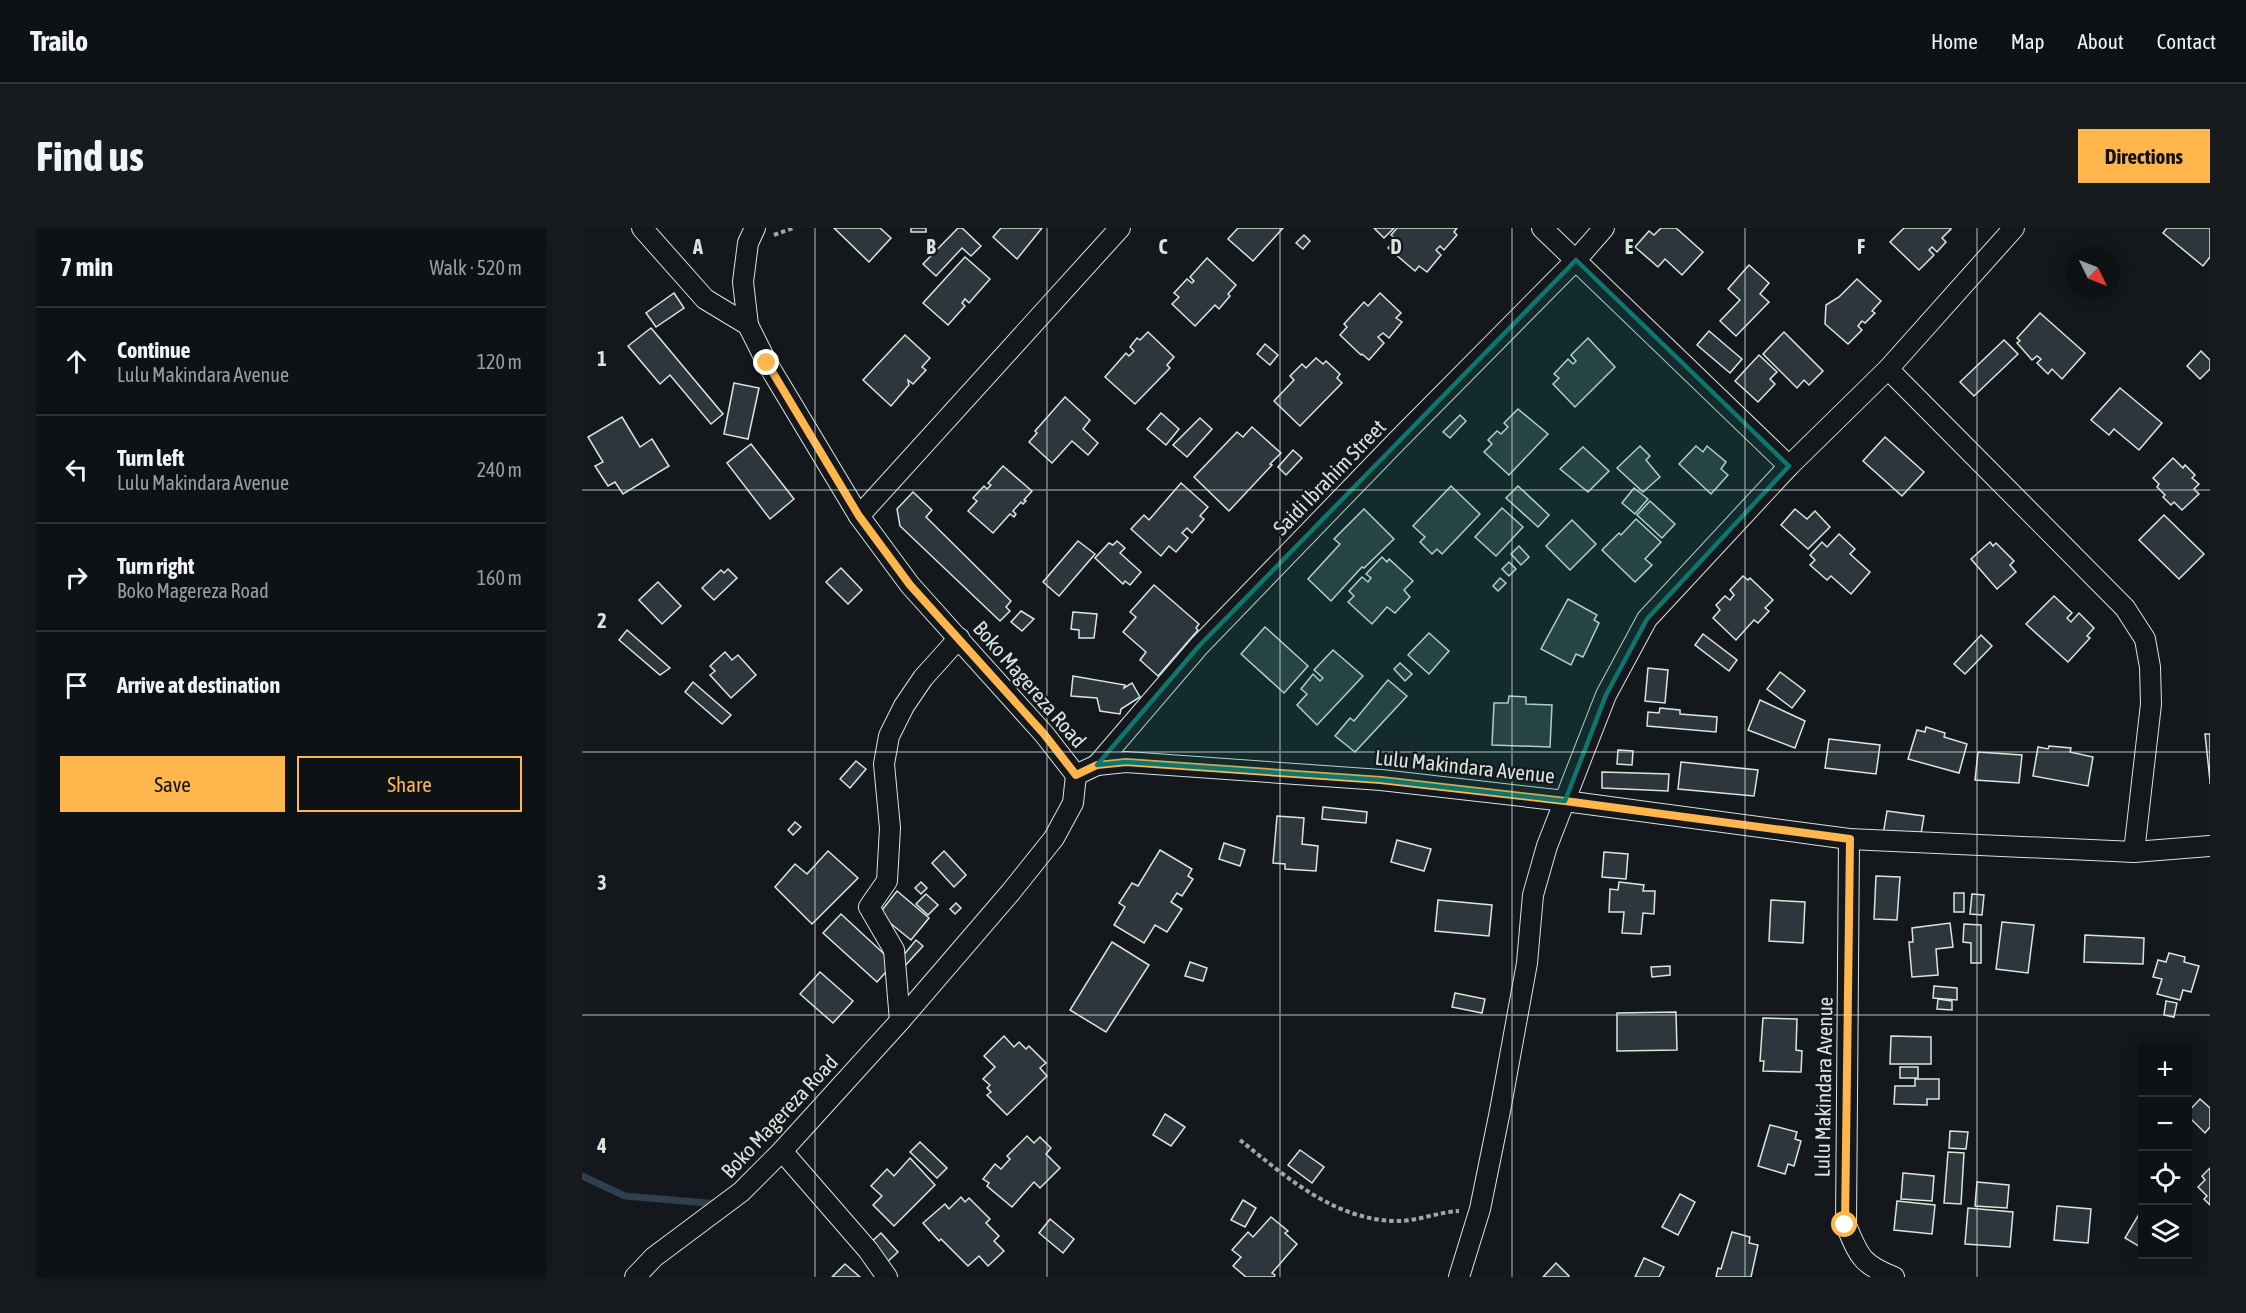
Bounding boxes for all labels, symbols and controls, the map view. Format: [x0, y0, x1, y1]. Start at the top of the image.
text: Trailo [30, 25, 88, 57]
text: Home [1931, 29, 1978, 53]
text: Map [2011, 29, 2045, 53]
text: About [2078, 29, 2124, 53]
text: Contact [2157, 29, 2216, 53]
button: Directions [2078, 129, 2210, 183]
text: Find us [36, 132, 144, 180]
text: A [692, 235, 703, 258]
text: B [926, 235, 936, 258]
text: C [1159, 235, 1168, 258]
text: D [1390, 235, 1402, 258]
text: E [1625, 235, 1634, 258]
text: F [1857, 235, 1865, 258]
north arrow [2066, 246, 2120, 300]
text: 7 min [60, 252, 113, 282]
text: Walk · 520 m [430, 256, 522, 279]
text: Continue [117, 337, 191, 363]
icon: ahead [60, 345, 93, 378]
text: 1 [597, 347, 607, 370]
route end [753, 349, 779, 375]
text: 120 m [477, 350, 522, 373]
text: Lulu Makindara Avenue [117, 363, 289, 386]
street label: Saidi Ibrahim Street [1268, 414, 1390, 540]
text: Turn left [117, 445, 184, 471]
icon: left [60, 453, 93, 486]
text: 240 m [477, 458, 522, 481]
text: Lulu Makindara Avenue [117, 471, 289, 494]
text: Turn right [117, 553, 194, 579]
icon: right [60, 561, 93, 594]
text: 160 m [477, 566, 522, 589]
text: Boko Magereza Road [117, 579, 269, 602]
text: 2 [597, 609, 607, 632]
street label: Boko Magereza Road [969, 616, 1091, 752]
icon: arrive [60, 669, 93, 702]
text: Arrive at destination [117, 672, 280, 698]
street label: Lulu Makindara Avenue [1374, 745, 1556, 787]
button: Save [60, 756, 285, 812]
button: Share [297, 756, 522, 812]
text: 3 [597, 871, 607, 894]
street label: Lulu Makindara Avenue [1809, 997, 1837, 1177]
map controls [2138, 1043, 2192, 1259]
button: + [2138, 1043, 2192, 1097]
street label: Boko Magereza Road [716, 1050, 842, 1182]
button: − [2138, 1097, 2192, 1151]
text: 4 [596, 1134, 607, 1157]
button: locate [2138, 1151, 2192, 1205]
button: layers [2138, 1205, 2192, 1259]
route start [1831, 1211, 1857, 1237]

